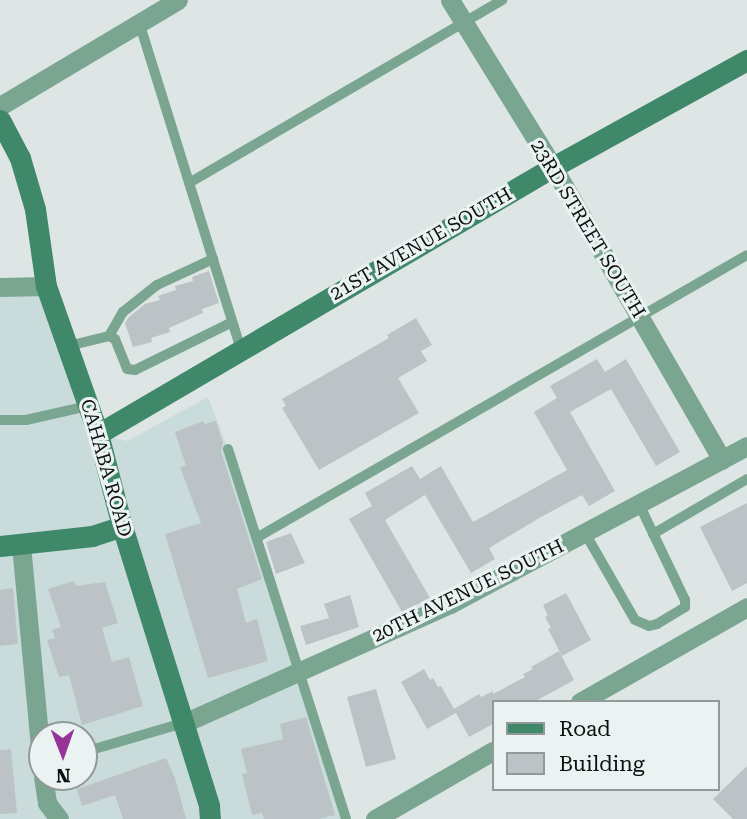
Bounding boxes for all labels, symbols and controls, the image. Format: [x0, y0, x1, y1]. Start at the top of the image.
street label: 23RD STREET SOUTH [526, 136, 650, 322]
street label: 21ST AVENUE SOUTH [326, 183, 516, 305]
street label: CAHABA ROAD [75, 396, 137, 540]
street label: 20TH AVENUE SOUTH [369, 535, 567, 647]
legend [491, 700, 719, 791]
text: Road [559, 717, 611, 741]
north arrow [28, 721, 98, 791]
text: Building [559, 752, 645, 776]
text: N [56, 764, 71, 787]

